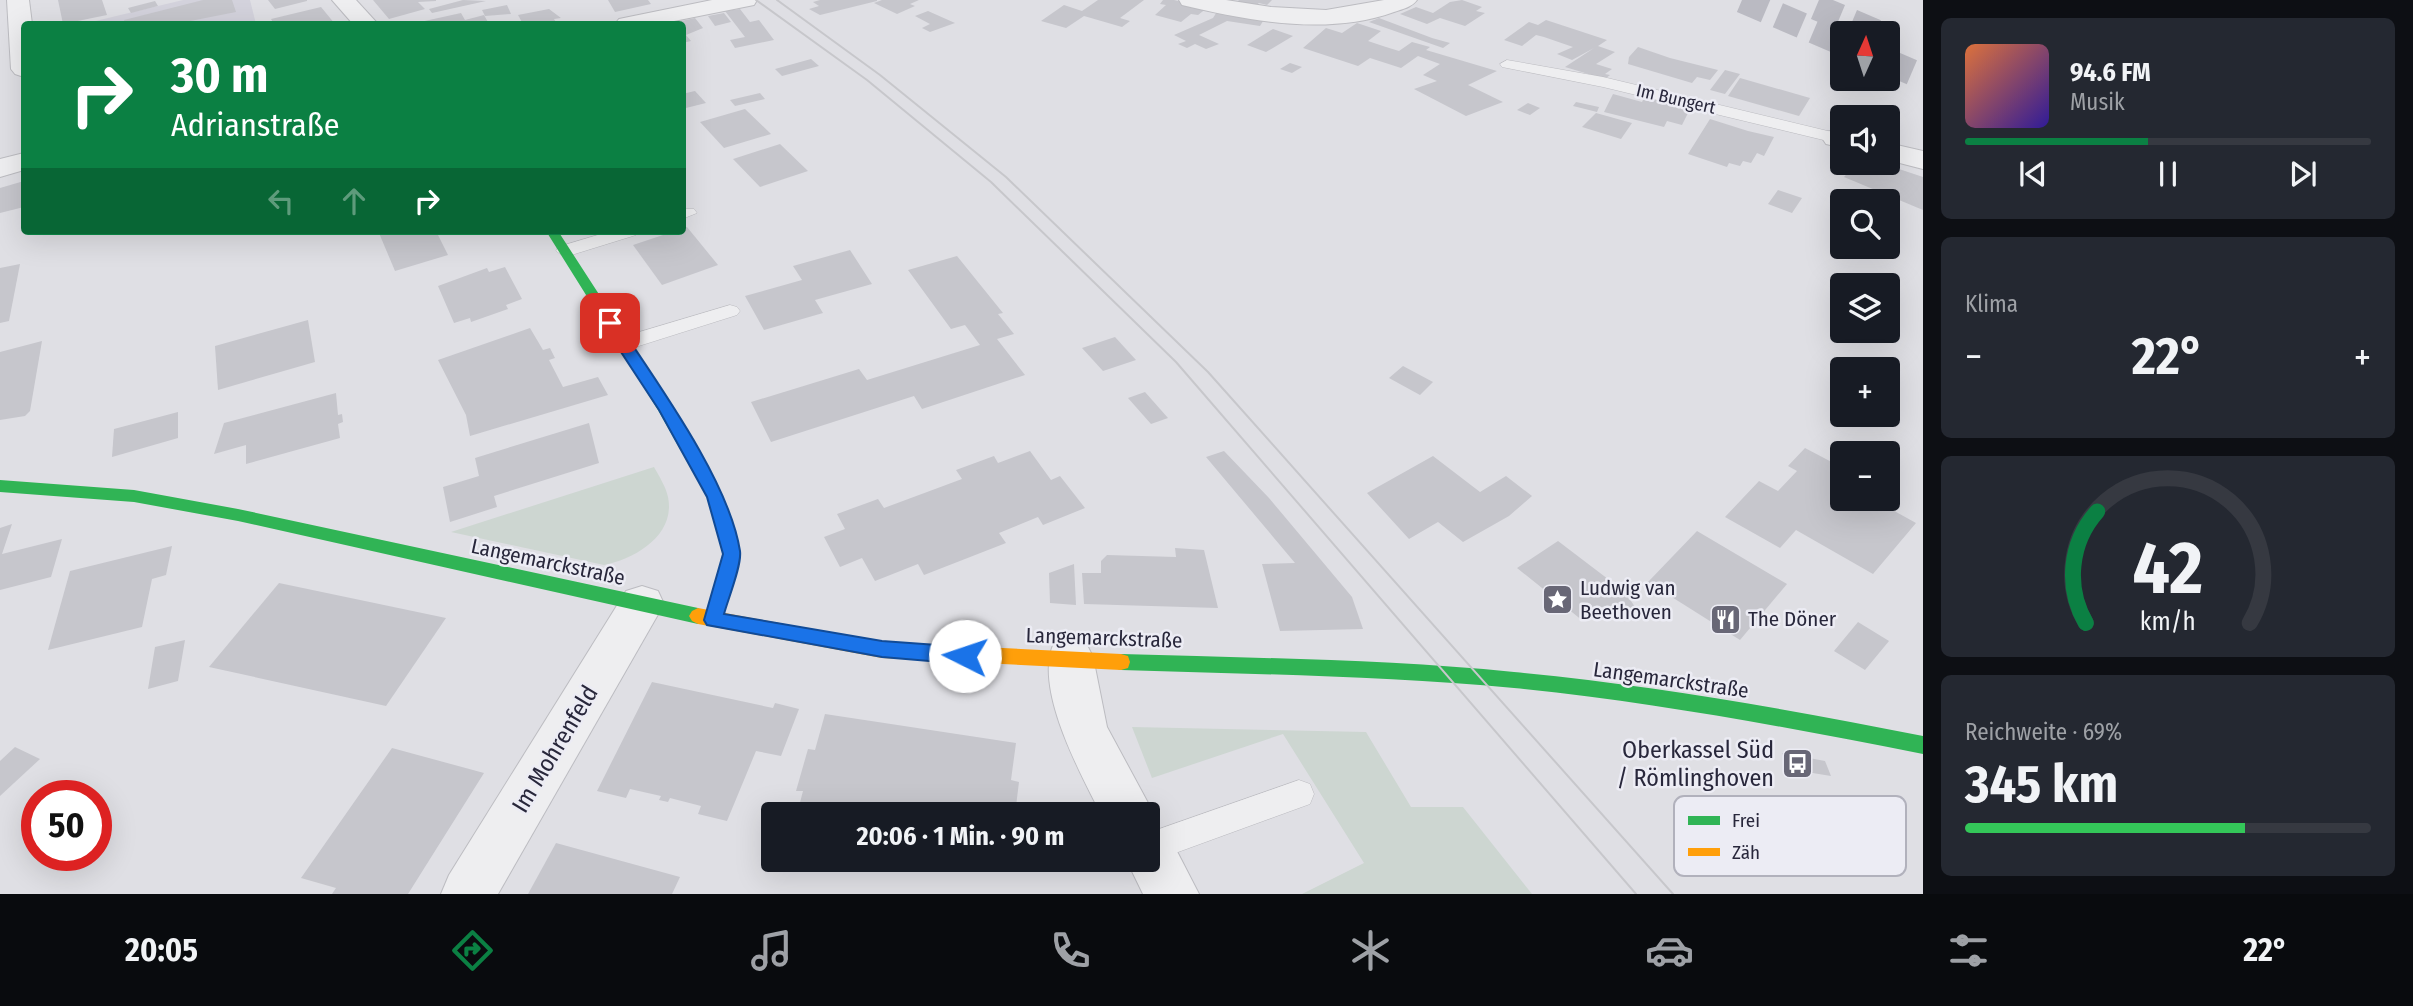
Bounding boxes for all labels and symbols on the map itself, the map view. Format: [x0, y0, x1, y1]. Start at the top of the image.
north arrow [1830, 21, 1900, 91]
street label: Im Bungert [1634, 79, 1718, 119]
pin [580, 293, 640, 353]
street label: Langemarckstraße [469, 533, 627, 591]
place label: Ludwig van Beethoven [1580, 575, 1676, 625]
place icon: Ludwig van Beethoven [1540, 583, 1574, 617]
restaurant icon: The Döner [1708, 602, 1742, 636]
place label: The Döner [1748, 606, 1837, 632]
position arrow [928, 619, 1002, 693]
street label: Langemarckstraße [1025, 622, 1183, 654]
street label: Langemarckstraße [1592, 656, 1750, 704]
street label: Im Mohrenfeld [506, 681, 604, 817]
place label: Oberkassel Süd / Römlinghoven [1617, 736, 1774, 792]
bus stop icon: Oberkassel Süd / Römlinghoven [1780, 747, 1814, 781]
speed limit sign: 50 [21, 780, 112, 871]
legend [1674, 796, 1906, 876]
text: Frei [1732, 809, 1760, 832]
text: Zäh [1732, 841, 1760, 864]

